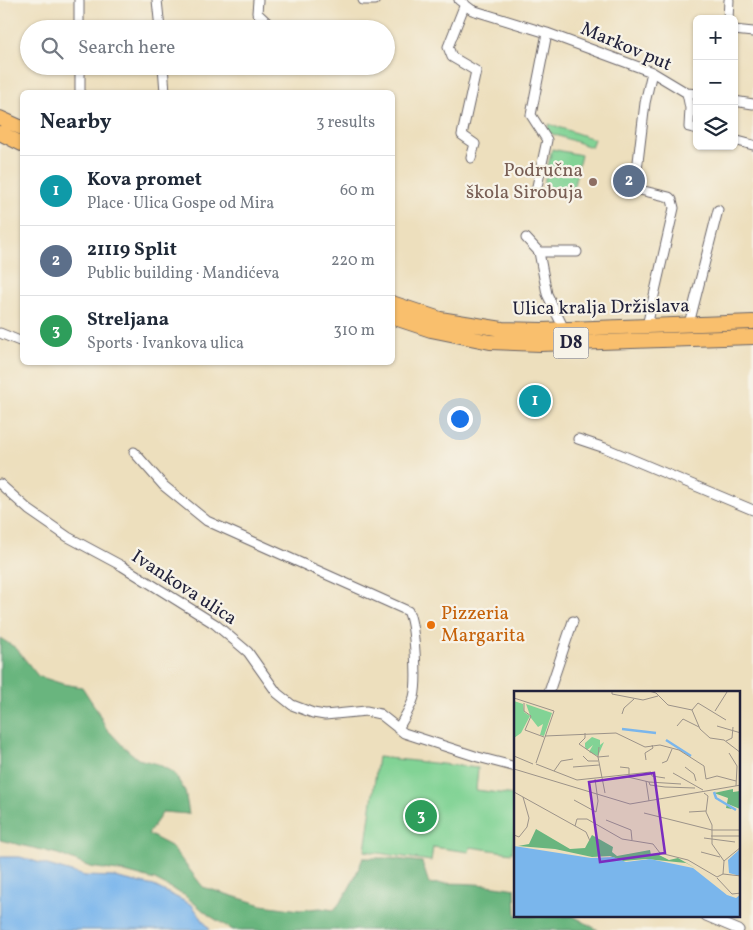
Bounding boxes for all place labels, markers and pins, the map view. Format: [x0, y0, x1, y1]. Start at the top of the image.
place label: Područna škola Sirobuja [466, 158, 583, 206]
pin: 2 [613, 162, 645, 200]
marker: Područna škola Sirobuja [587, 176, 599, 188]
pin: 1 [519, 382, 551, 420]
place label: Pizzeria Margarita [441, 601, 525, 649]
marker: Pizzeria Margarita [425, 619, 437, 631]
pin: 3 [405, 797, 437, 835]

